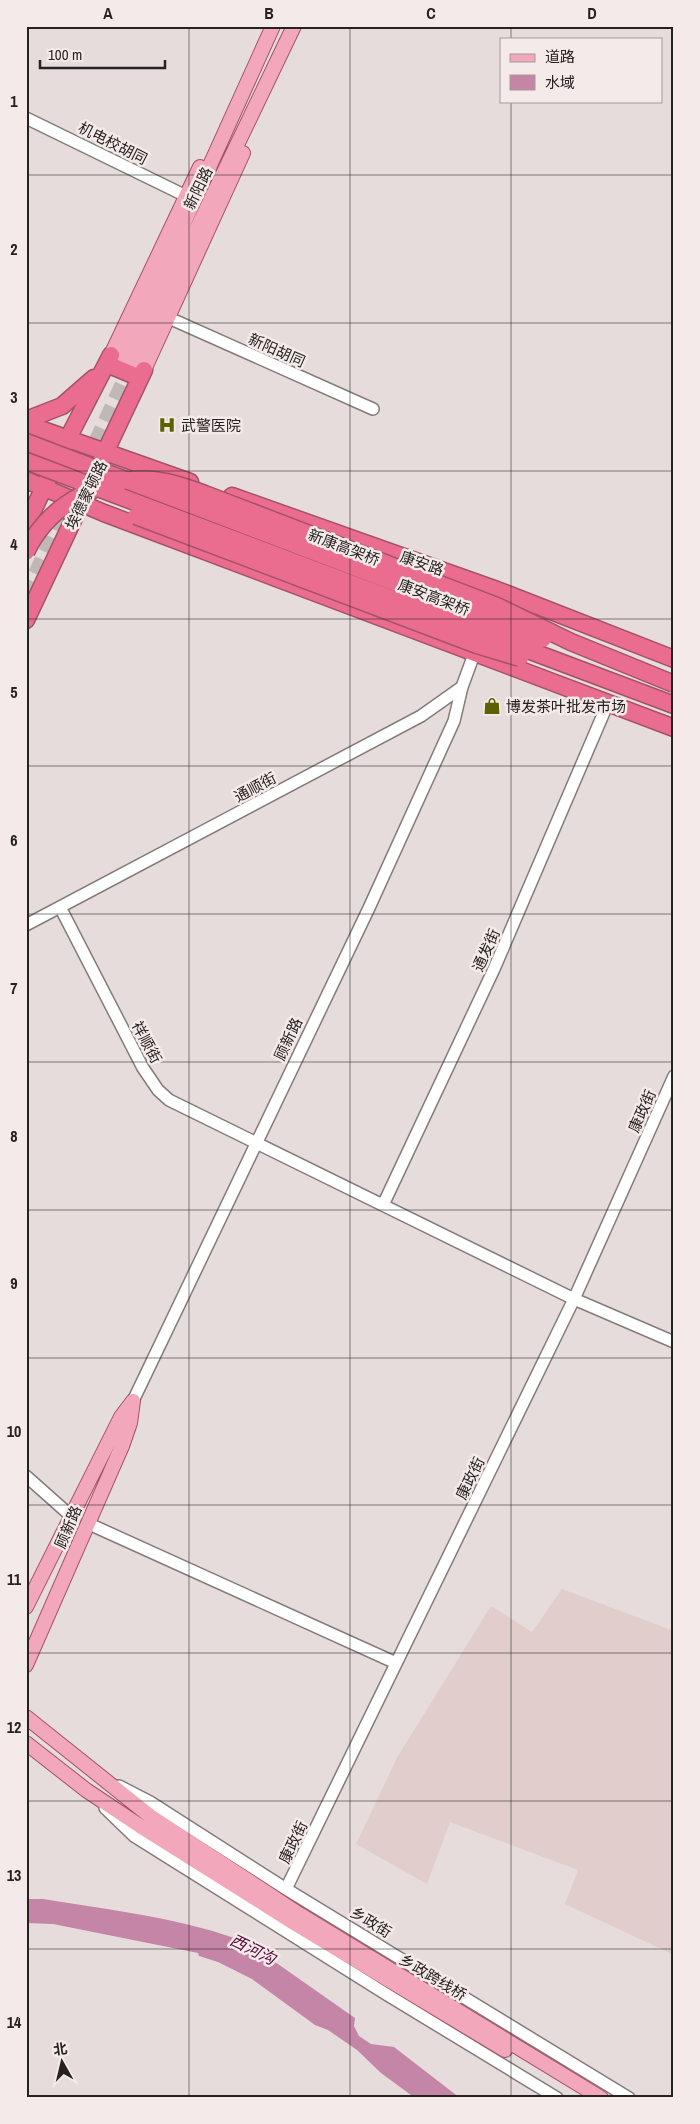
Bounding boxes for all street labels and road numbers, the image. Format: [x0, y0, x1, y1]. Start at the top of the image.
street label: 机电校胡同 [75, 117, 151, 169]
street label: 新阳路 [179, 163, 217, 213]
street label: 新阳胡同 [245, 328, 309, 372]
street label: 埃德蒙顿路 [60, 457, 112, 533]
street label: 新康高架桥 [305, 524, 383, 570]
street label: 康安路 [397, 546, 447, 580]
street label: 康安高架桥 [395, 574, 473, 620]
street label: 通顺街 [230, 767, 280, 807]
street label: 通发街 [467, 925, 505, 975]
street label: 顾新路 [269, 1014, 307, 1064]
street label: 祥顺街 [127, 1017, 167, 1067]
street label: 康政街 [623, 1086, 661, 1136]
street label: 康政街 [451, 1453, 489, 1503]
street label: 顾新路 [50, 1502, 86, 1552]
street label: 康政街 [274, 1817, 312, 1867]
street label: 乡政街 [346, 1901, 396, 1943]
street label: 乡政跨线桥 [395, 1949, 471, 2005]

